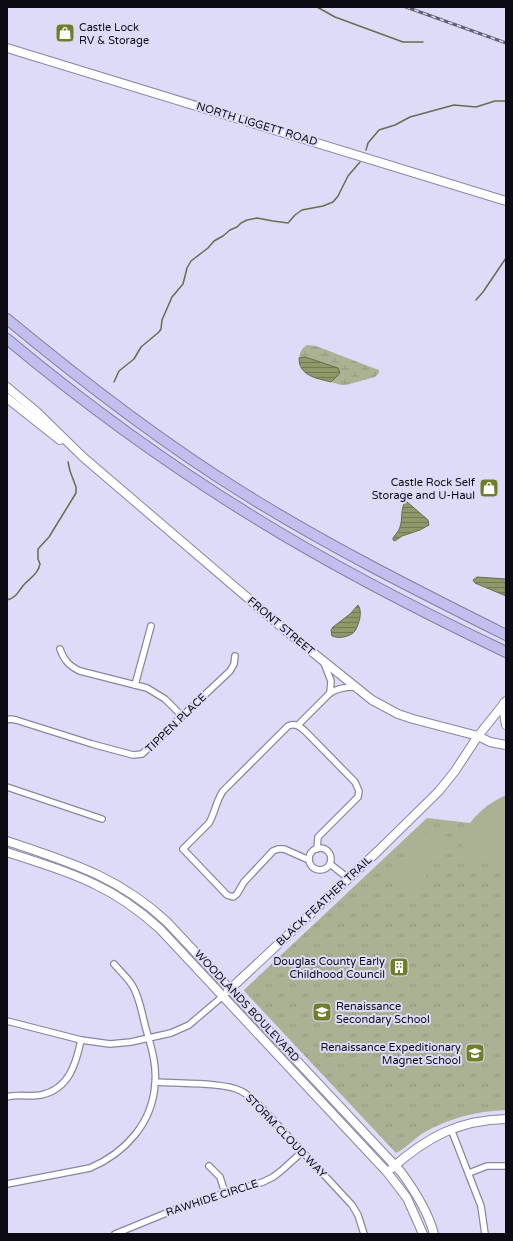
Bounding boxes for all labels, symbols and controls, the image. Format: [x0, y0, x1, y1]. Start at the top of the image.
place label: Castle Lock RV & Storage [79, 21, 149, 47]
shop icon: Castle Lock RV & Storage [54, 22, 76, 44]
street label: NORTH LIGGETT ROAD [195, 99, 319, 149]
place label: Castle Rock Self Storage and U-Haul [372, 476, 476, 502]
shop icon: Castle Rock Self Storage and U-Haul [478, 477, 500, 499]
street label: FRONT STREET [245, 594, 317, 658]
street label: TIPPEN PLACE [143, 691, 209, 755]
street label: BLACK FEATHER TRAIL [274, 853, 375, 949]
street label: WOODLANDS BOULEVARD [192, 947, 302, 1065]
place label: Douglas County Early Childhood Council [273, 955, 385, 981]
building icon: Douglas County Early Childhood Council [388, 956, 410, 978]
place label: Renaissance Secondary School [336, 1000, 430, 1026]
school or university icon: Renaissance Secondary School [311, 1001, 333, 1023]
place label: Renaissance Expeditionary Magnet School [321, 1041, 461, 1067]
school or university icon: Renaissance Expeditionary Magnet School [464, 1042, 486, 1064]
street label: STORM CLOUD WAY [243, 1092, 329, 1180]
street label: RAWHIDE CIRCLE [164, 1177, 260, 1219]

